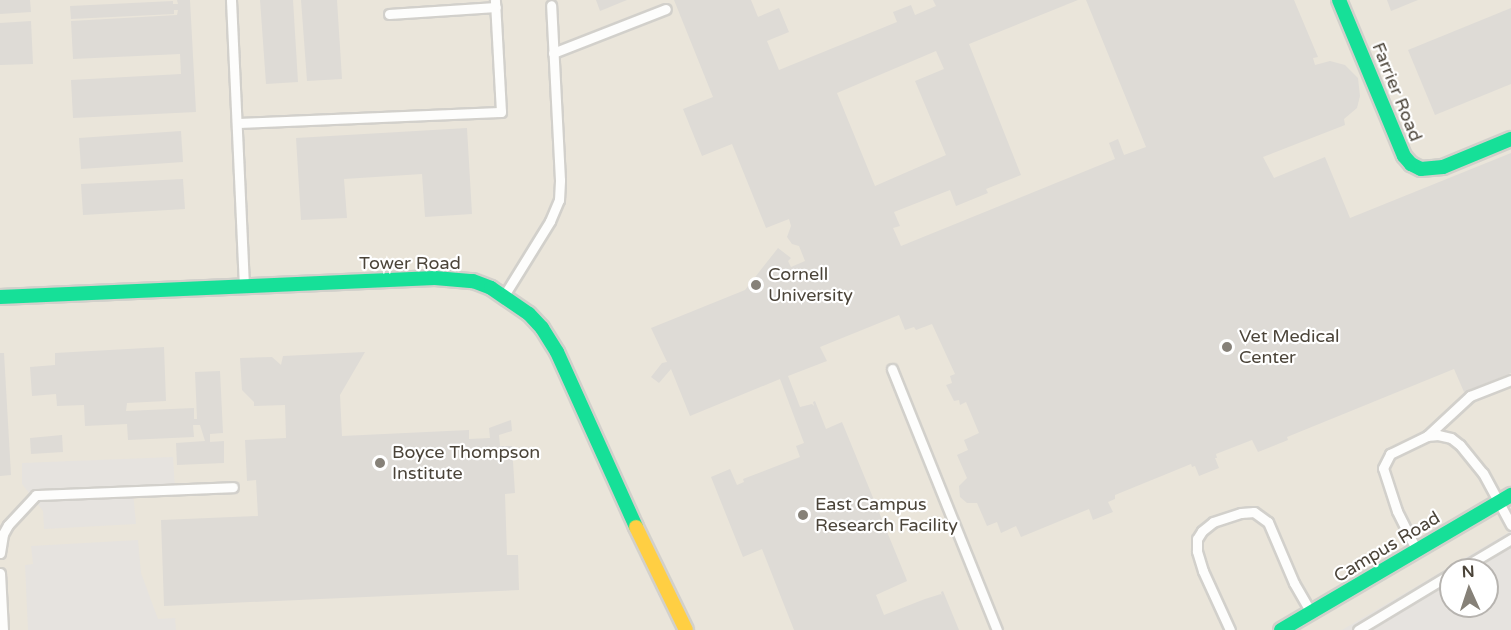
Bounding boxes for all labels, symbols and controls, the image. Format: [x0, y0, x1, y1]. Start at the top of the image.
street label: Farrier Road [1367, 39, 1427, 145]
street label: Tower Road [359, 252, 461, 274]
place label: Cornell University [768, 264, 853, 306]
marker: Cornell University [749, 278, 763, 292]
place label: Vet Medical Center [1239, 326, 1340, 368]
marker: Vet Medical Center [1220, 340, 1234, 354]
place label: Boyce Thompson Institute [392, 442, 540, 484]
marker: Boyce Thompson Institute [373, 456, 387, 470]
place label: East Campus Research Facility [815, 494, 958, 536]
street label: Campus Road [1330, 507, 1444, 587]
marker: East Campus Research Facility [796, 508, 810, 522]
north arrow [1439, 558, 1499, 618]
text: N [1461, 562, 1475, 582]

